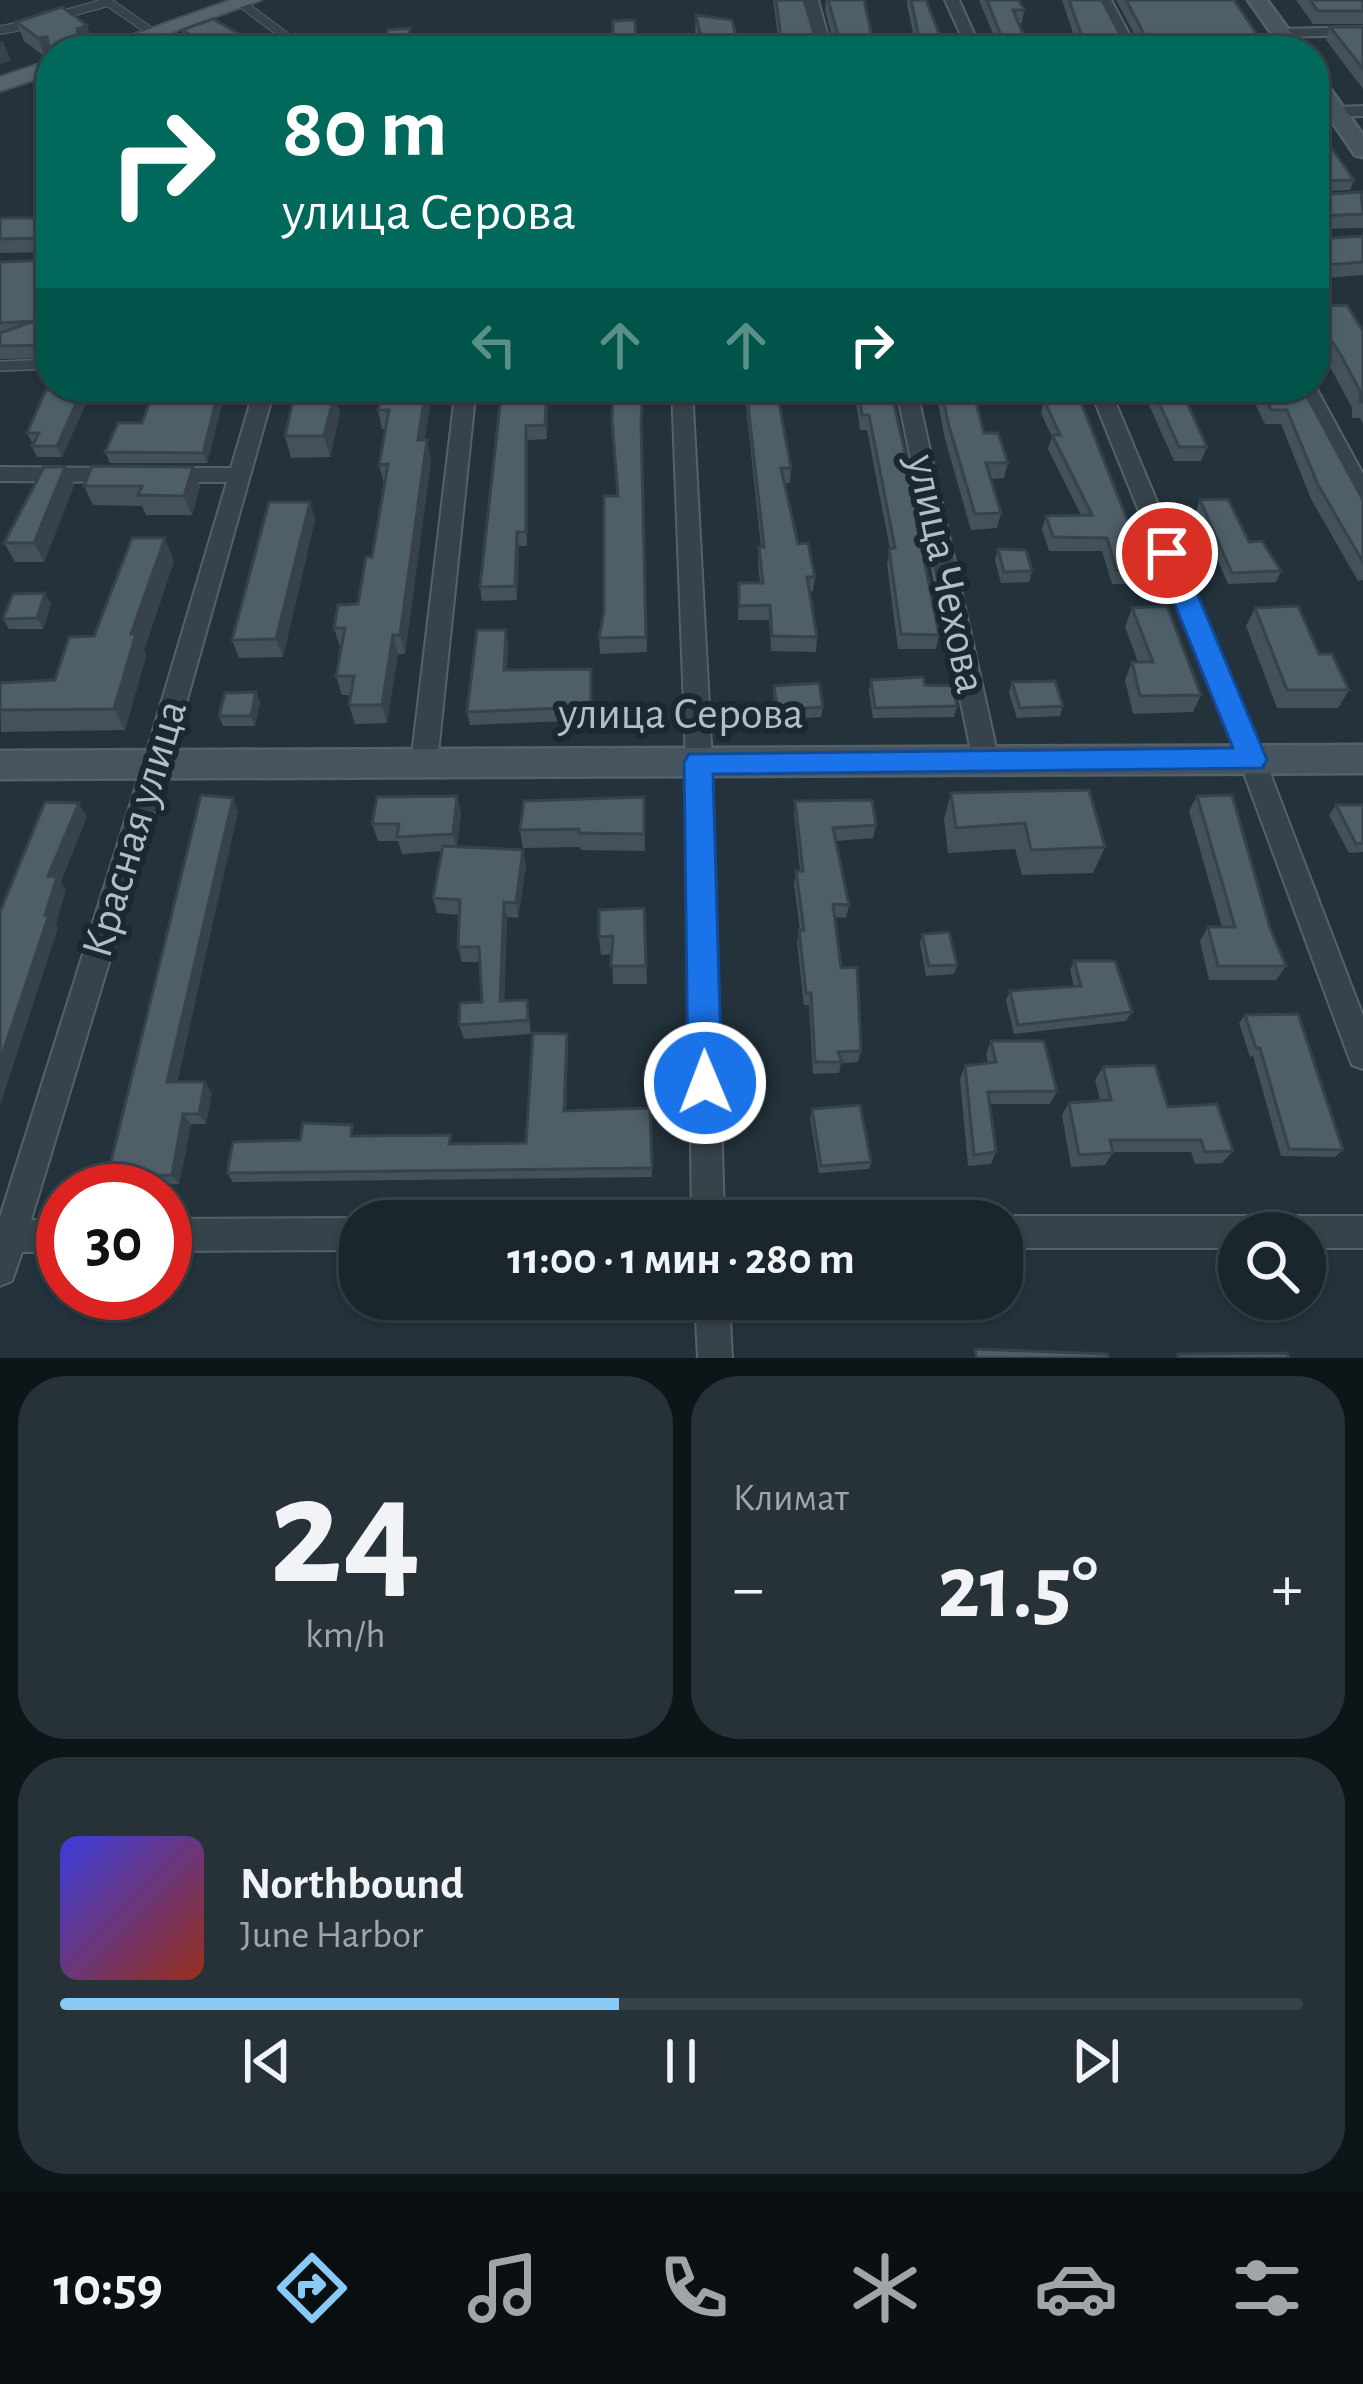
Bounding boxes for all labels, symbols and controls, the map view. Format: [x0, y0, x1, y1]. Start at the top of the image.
icon: right [84, 84, 240, 240]
text: 80 m [282, 88, 448, 172]
text: улица Серова [282, 186, 576, 240]
icon: left [461, 312, 527, 378]
icon: ahead [587, 312, 653, 378]
icon: ahead [713, 312, 779, 378]
icon: right [839, 312, 905, 378]
street label: улица Чехова [899, 450, 993, 697]
pin [1116, 502, 1218, 604]
icon: arrive [1134, 520, 1200, 586]
street label: улица Серова [557, 692, 804, 737]
street label: Красная улица [75, 695, 195, 963]
position arrow [642, 1020, 768, 1146]
speed limit sign: 30 [36, 1164, 192, 1320]
map controls [1218, 1212, 1326, 1320]
button: search [1218, 1212, 1326, 1320]
text: 11:00 · 1 мин · 280 m [507, 1237, 855, 1282]
text: 24 [269, 1456, 421, 1612]
text: Климат [733, 1479, 849, 1518]
text: 21.5° [937, 1544, 1098, 1634]
text: − [733, 1556, 764, 1622]
text: + [1271, 1556, 1303, 1622]
text: km/h [305, 1616, 385, 1655]
text: Northbound [240, 1862, 464, 1907]
text: June Harbor [240, 1916, 423, 1955]
icon: previous [234, 2028, 300, 2094]
icon: pause [648, 2028, 714, 2094]
icon: next [1063, 2028, 1129, 2094]
icon: directions [270, 2246, 354, 2330]
icon: music [461, 2246, 545, 2330]
icon: phone [652, 2246, 736, 2330]
icon: climate [843, 2246, 927, 2330]
icon: car [1034, 2246, 1118, 2330]
icon: filters [1225, 2246, 1309, 2330]
text: 10:59 [54, 2261, 163, 2315]

